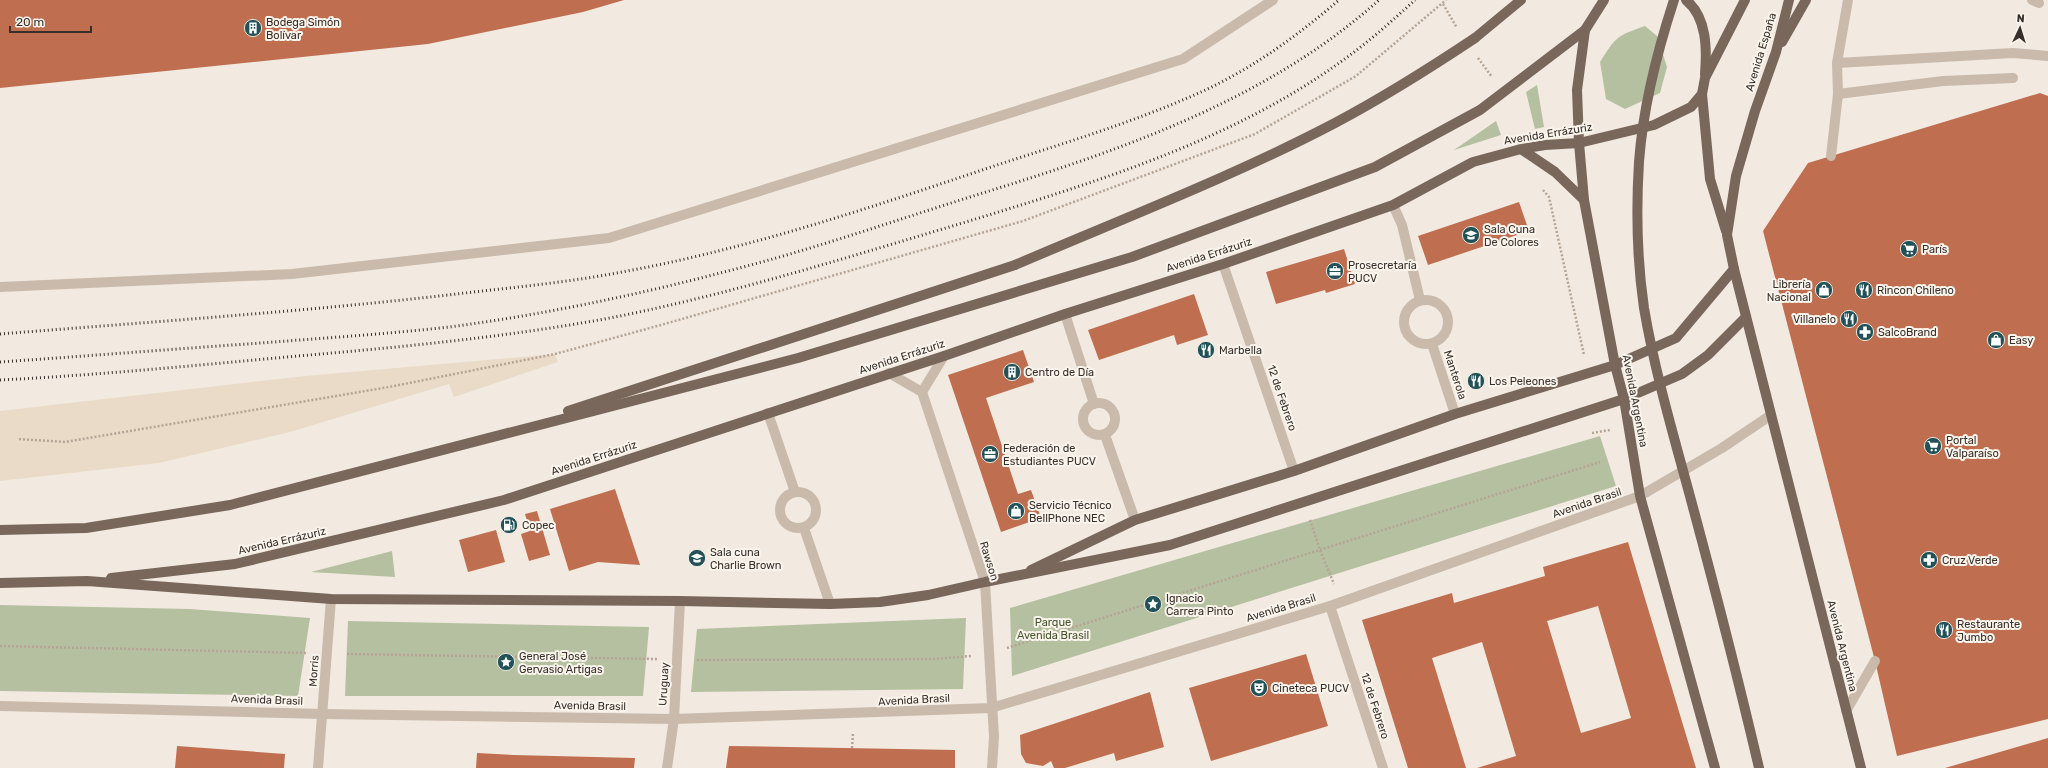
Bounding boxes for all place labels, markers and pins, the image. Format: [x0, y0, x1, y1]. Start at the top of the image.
place label: Bodega Simón Bolívar [266, 16, 340, 42]
building icon: Bodega Simón Bolívar [243, 18, 263, 38]
place label: Sala Cuna De Colores [1484, 223, 1539, 249]
school or university icon: Sala Cuna De Colores [1461, 225, 1481, 245]
supermarket icon: París [1899, 239, 1919, 259]
place label: París [1922, 243, 1948, 256]
place label: Prosecretaría PUCV [1348, 259, 1417, 285]
office icon: Prosecretaría PUCV [1325, 261, 1345, 281]
place label: Librería Nacional [1767, 278, 1811, 304]
shop icon: Librería Nacional [1814, 280, 1834, 300]
restaurant icon: Rincon Chileno [1854, 280, 1874, 300]
place label: Rincon Chileno [1877, 284, 1954, 297]
restaurant icon: Villanelo [1839, 309, 1859, 329]
place label: Villanelo [1793, 313, 1836, 326]
pharmacy icon: SalcoBrand [1855, 322, 1875, 342]
place label: SalcoBrand [1878, 326, 1937, 339]
shop icon: Easy [1986, 330, 2006, 350]
place label: Easy [2009, 334, 2033, 347]
restaurant icon: Marbella [1196, 340, 1216, 360]
place label: Marbella [1219, 344, 1262, 357]
building icon: Centro de Día [1002, 362, 1022, 382]
place label: Centro de Día [1025, 366, 1094, 379]
restaurant icon: Los Peleones [1466, 371, 1486, 391]
place label: Los Peleones [1489, 375, 1557, 388]
place label: Portal Valparaíso [1946, 434, 1999, 460]
supermarket icon: Portal Valparaíso [1923, 436, 1943, 456]
place label: Federación de Estudiantes PUCV [1003, 442, 1096, 468]
office icon: Federación de Estudiantes PUCV [980, 444, 1000, 464]
place label: Servicio Técnico BellPhone NEC [1029, 499, 1112, 525]
shop icon: Servicio Técnico BellPhone NEC [1006, 501, 1026, 521]
fuel station icon: Copec [499, 515, 519, 535]
place label: Copec [522, 519, 554, 532]
place label: Sala cuna Charlie Brown [710, 546, 782, 572]
school or university icon: Sala cuna Charlie Brown [687, 548, 707, 568]
pharmacy icon: Cruz Verde [1919, 550, 1939, 570]
place label: Cruz Verde [1942, 554, 1998, 567]
place label: Ignacio Carrera Pinto [1166, 592, 1234, 618]
place icon: Ignacio Carrera Pinto [1143, 594, 1163, 614]
place label: Restaurante Jumbo [1957, 618, 2020, 644]
restaurant icon: Restaurante Jumbo [1934, 620, 1954, 640]
place label: General José Gervasio Artigas [519, 650, 603, 676]
place icon: General José Gervasio Artigas [496, 652, 516, 672]
theatre icon: Cineteca PUCV [1249, 678, 1269, 698]
place label: Cineteca PUCV [1272, 682, 1349, 695]

